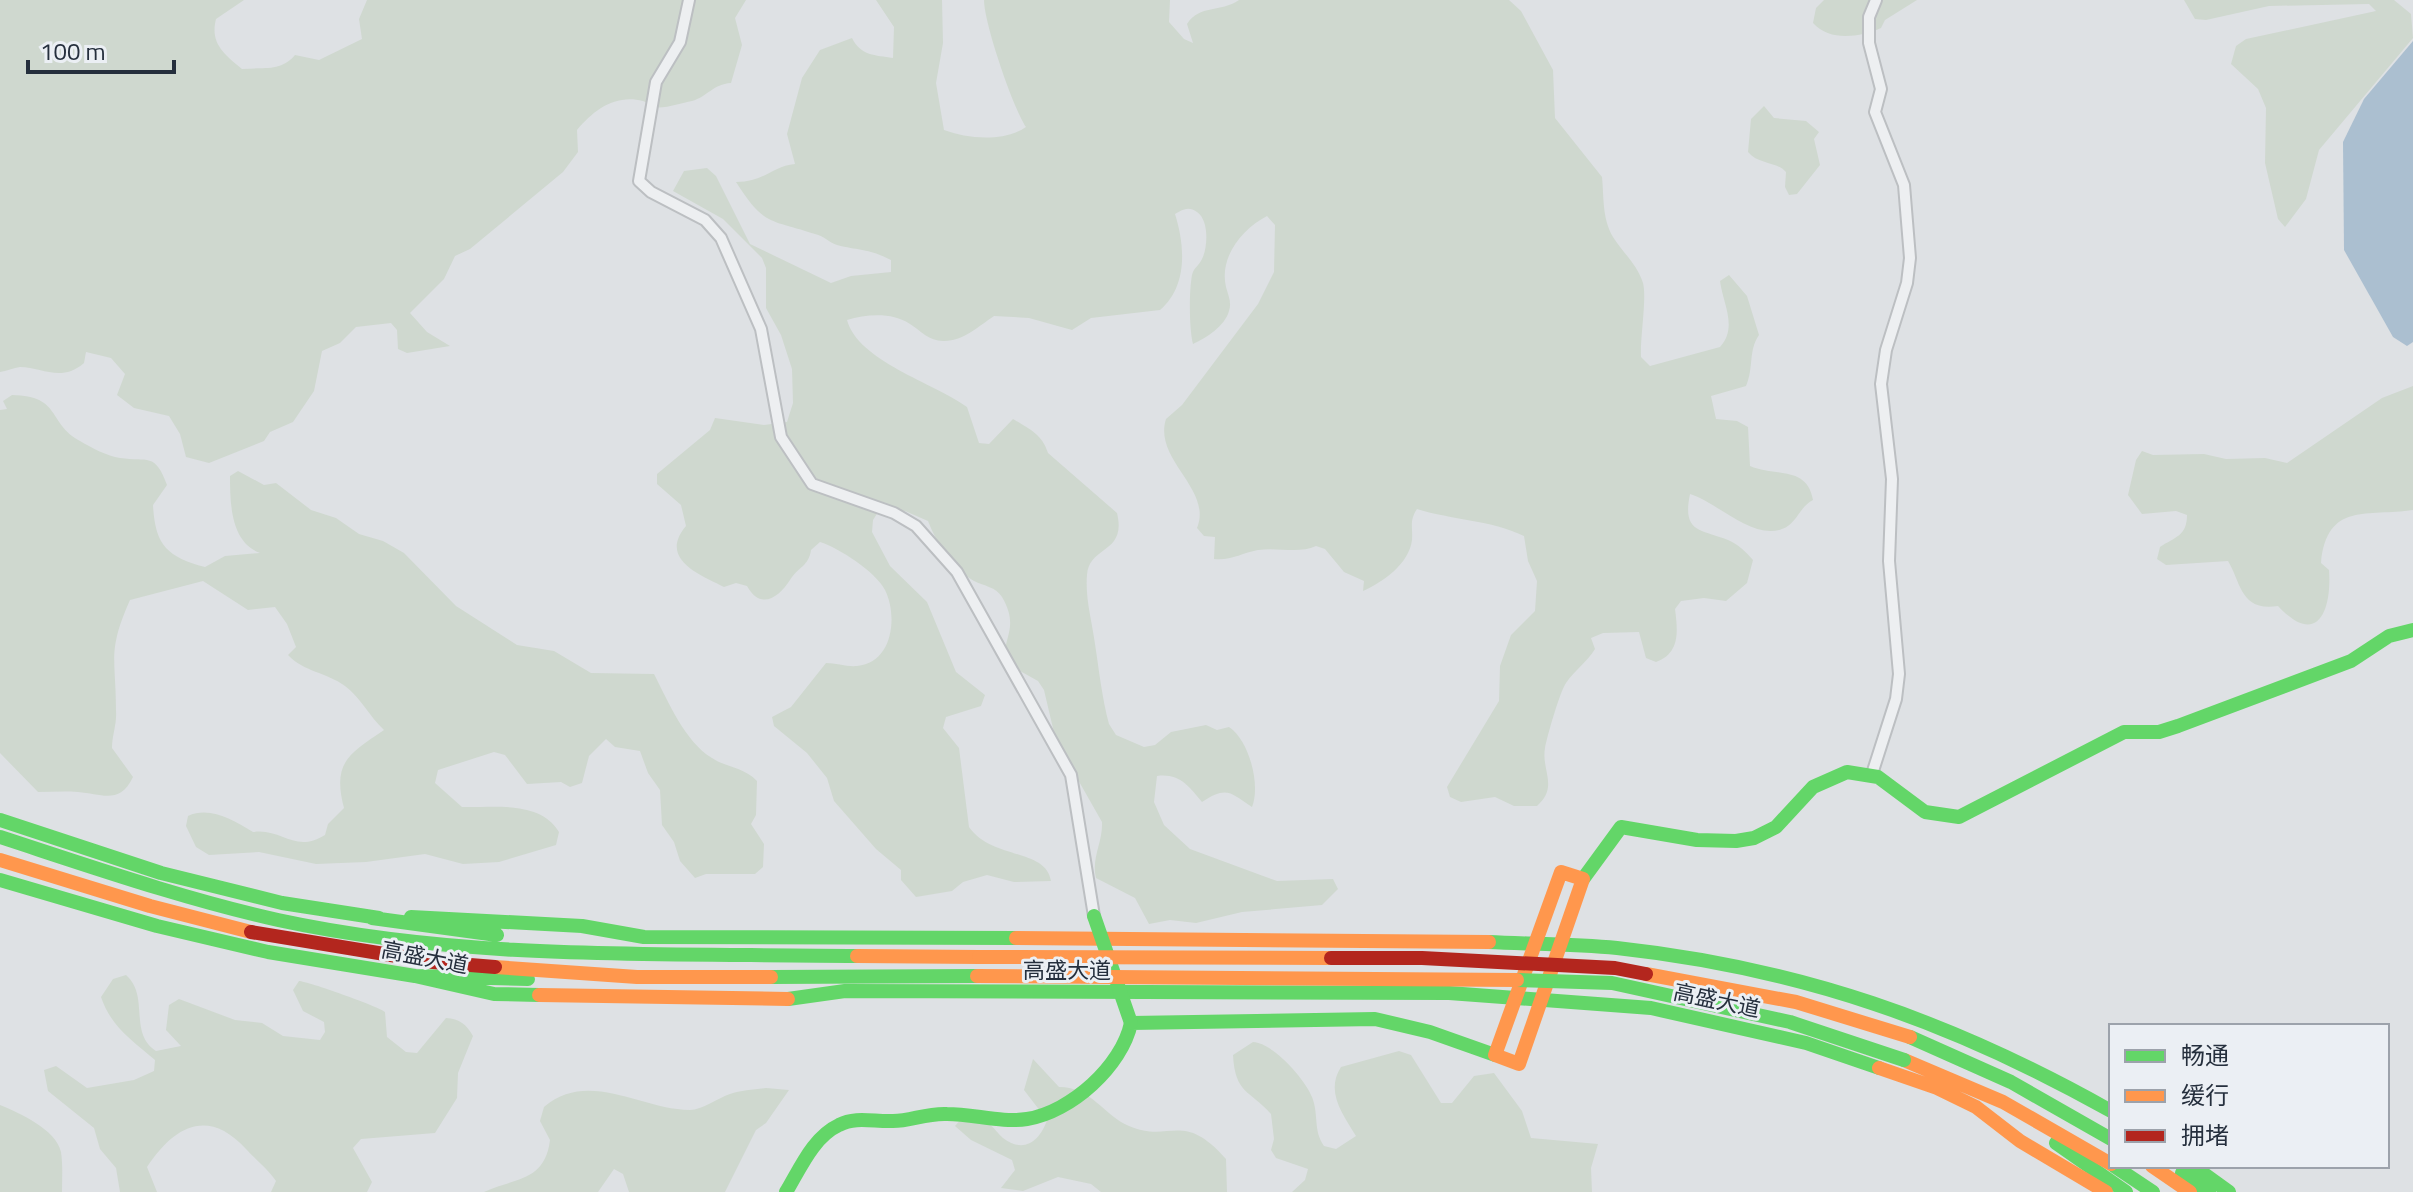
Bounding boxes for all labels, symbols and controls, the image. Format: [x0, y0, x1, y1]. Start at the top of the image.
scale bar [28, 24, 174, 74]
text: 100 m [40, 33, 106, 69]
street label: 高盛大道 [379, 932, 471, 982]
street label: 高盛大道 [1023, 953, 1111, 987]
street label: 高盛大道 [1670, 974, 1764, 1026]
legend [2109, 1024, 2389, 1168]
text: 畅通 [2181, 1037, 2229, 1073]
text: 缓行 [2181, 1077, 2229, 1113]
text: 拥堵 [2181, 1117, 2229, 1153]

